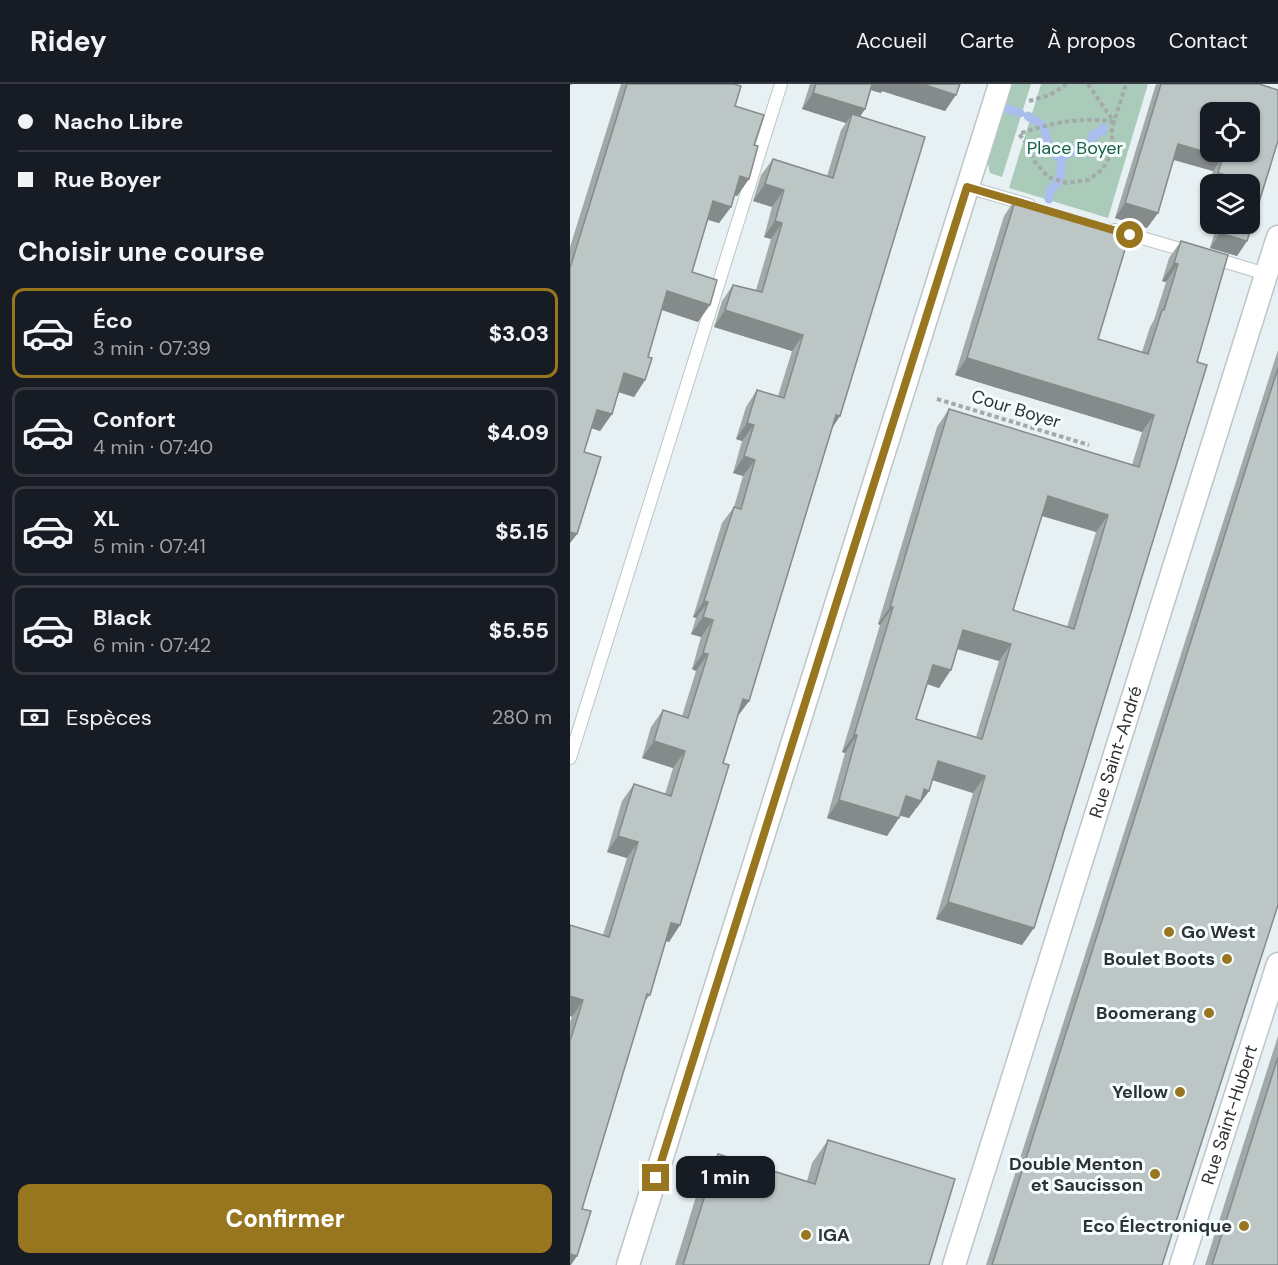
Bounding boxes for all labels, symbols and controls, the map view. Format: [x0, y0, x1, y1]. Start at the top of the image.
text: Ridey [30, 23, 107, 60]
text: Accueil [856, 27, 927, 55]
text: Carte [960, 27, 1014, 55]
text: À propos [1047, 27, 1136, 55]
text: Contact [1169, 27, 1248, 55]
map controls [1200, 102, 1260, 234]
button: locate [1200, 102, 1260, 162]
text: Nacho Libre [54, 107, 183, 136]
park label: Place Boyer [1027, 136, 1124, 160]
text: Rue Boyer [54, 165, 161, 194]
button: layers [1200, 174, 1260, 234]
route start [1116, 221, 1143, 248]
text: Choisir une course [18, 234, 265, 269]
icon: car [21, 306, 75, 360]
text: Éco [93, 306, 133, 335]
text: $3.03 [489, 319, 549, 348]
text: 3 min · 07:39 [93, 335, 211, 361]
street label: Cour Boyer [968, 384, 1064, 434]
icon: car [21, 405, 75, 459]
text: Confort [93, 405, 176, 434]
text: $4.09 [487, 418, 549, 447]
text: 4 min · 07:40 [93, 434, 213, 460]
icon: car [21, 504, 75, 558]
text: XL [93, 504, 120, 533]
text: $5.15 [495, 517, 549, 546]
text: 5 min · 07:41 [93, 533, 206, 559]
icon: car [21, 603, 75, 657]
text: Black [93, 603, 152, 632]
text: $5.55 [489, 616, 549, 645]
text: 6 min · 07:42 [93, 632, 211, 658]
street label: Rue Saint-André [1084, 683, 1148, 821]
icon: cash [18, 701, 51, 734]
text: Espèces [66, 703, 152, 732]
text: 280 m [492, 704, 552, 730]
place label: Go West [1181, 920, 1256, 944]
marker: Go West [1162, 925, 1176, 939]
place label: Boulet Boots [1103, 947, 1215, 971]
marker: Boulet Boots [1220, 952, 1234, 966]
place label: Boomerang [1096, 1001, 1197, 1025]
marker: Boomerang [1202, 1006, 1216, 1020]
street label: Rue Saint-Hubert [1196, 1042, 1263, 1188]
place label: Yellow [1112, 1080, 1168, 1104]
marker: Yellow [1173, 1085, 1187, 1099]
place label: Double Menton et Saucisson [1009, 1152, 1143, 1197]
callout: 1 min [677, 1157, 776, 1199]
route end [642, 1164, 669, 1191]
text: 1 min [701, 1164, 750, 1190]
marker: Double Menton et Saucisson [1148, 1167, 1162, 1181]
button: Confirmer [18, 1184, 552, 1253]
place label: Eco Électronique [1083, 1214, 1232, 1238]
marker: Eco Électronique [1237, 1219, 1251, 1233]
place label: IGA [818, 1223, 850, 1247]
marker: IGA [799, 1228, 813, 1242]

